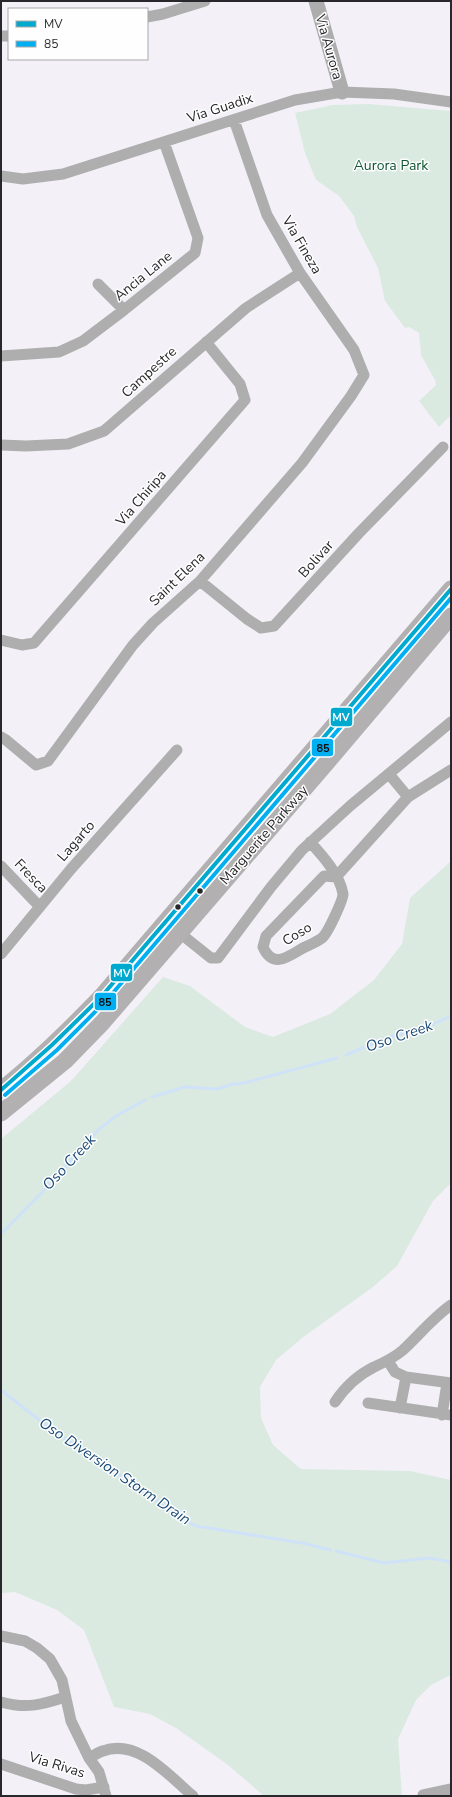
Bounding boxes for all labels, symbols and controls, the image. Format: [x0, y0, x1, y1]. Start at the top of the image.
legend [8, 8, 148, 60]
street label: Via Aurora [310, 11, 347, 82]
text: MV [44, 16, 63, 32]
text: 85 [44, 36, 58, 52]
street label: Via Guadix [184, 88, 256, 128]
park label: Aurora Park [354, 156, 429, 175]
street label: Via Fineza [277, 212, 326, 277]
street label: Ancia Lane [110, 247, 176, 305]
street label: Campestre [117, 342, 181, 402]
street label: Via Chiripa [111, 466, 171, 531]
street label: Bolivar [294, 536, 338, 582]
street label: Saint Elena [145, 548, 209, 610]
line badge: MV [330, 707, 353, 727]
text: MV [332, 710, 350, 725]
line badge: 85 [311, 738, 334, 757]
text: 85 [316, 741, 330, 756]
street label: Marguerite Parkway [216, 781, 313, 889]
street label: Lagarto [53, 816, 99, 866]
street label: Fresca [10, 855, 52, 897]
unlabelled marker [195, 886, 205, 896]
unlabelled marker [173, 902, 183, 912]
street label: Coso [279, 918, 315, 950]
line badge: MV [110, 963, 133, 982]
text: MV [113, 966, 131, 981]
line badge: 85 [94, 992, 117, 1011]
text: 85 [98, 995, 112, 1010]
water label: Oso Creek [363, 1015, 436, 1057]
water label: Oso Creek [38, 1129, 100, 1194]
water label: Oso Diversion Storm Drain [35, 1413, 195, 1529]
street label: Via Rivas [26, 1747, 88, 1783]

